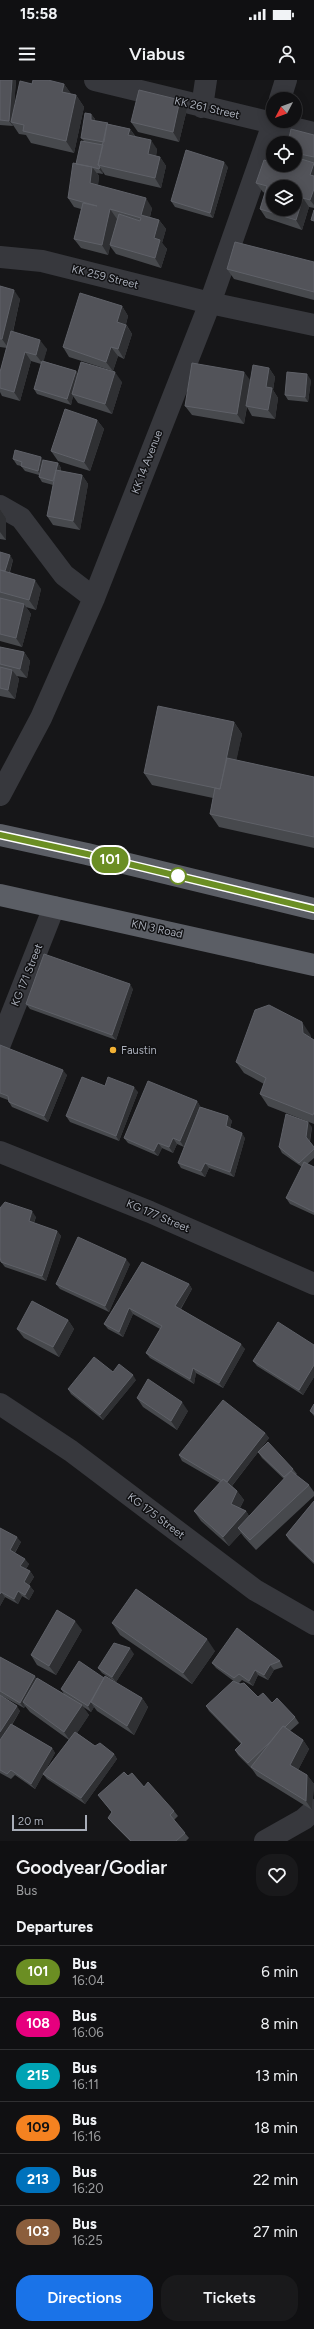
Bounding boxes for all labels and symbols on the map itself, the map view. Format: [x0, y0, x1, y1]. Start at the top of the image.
north arrow [266, 92, 302, 128]
street label: KK 261 Street [173, 94, 241, 122]
street label: KK 259 Street [70, 262, 140, 292]
street label: KK 14 Avenue [129, 428, 165, 496]
line badge: 101 [87, 847, 133, 873]
unlabelled marker [169, 867, 187, 885]
street label: KN 3 Road [130, 917, 184, 941]
street label: KG 171 Street [9, 942, 45, 1008]
place label: Faustin [121, 1044, 157, 1057]
marker: Faustin [108, 1045, 118, 1055]
street label: KG 177 Street [124, 1197, 192, 1235]
street label: KG 175 Street [125, 1490, 187, 1542]
scale bar [12, 1813, 87, 1832]

